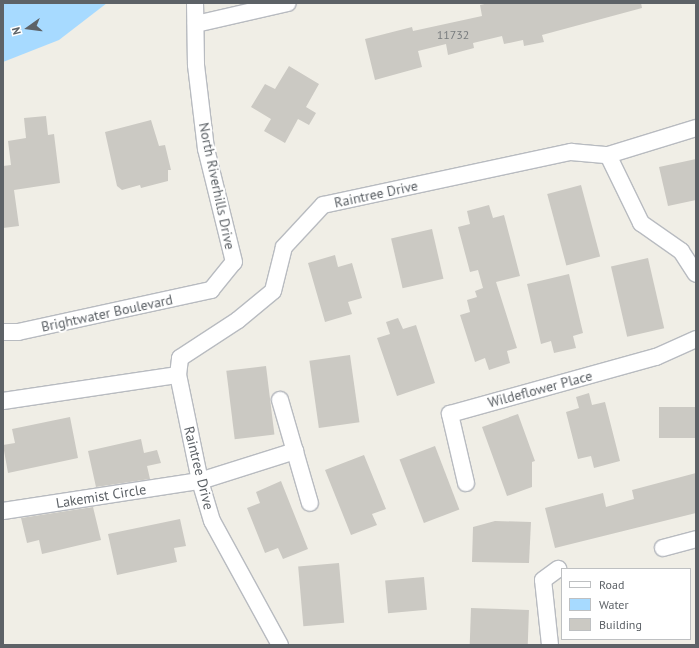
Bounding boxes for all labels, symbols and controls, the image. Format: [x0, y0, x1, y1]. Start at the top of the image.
north arrow [8, 8, 48, 48]
text: N [9, 26, 24, 36]
house number: 11732 [437, 28, 469, 42]
street label: North Riverhills Drive [195, 121, 239, 251]
street label: Raintree Drive [333, 177, 419, 211]
street label: Brightwater Boulevard [40, 291, 174, 335]
street label: Wildeflower Place [486, 367, 594, 411]
street label: Raintree Drive [181, 425, 217, 511]
street label: Lakemist Circle [55, 481, 147, 511]
legend [561, 568, 691, 640]
text: Road [599, 577, 624, 592]
text: Water [599, 597, 629, 612]
text: Building [599, 617, 642, 632]

